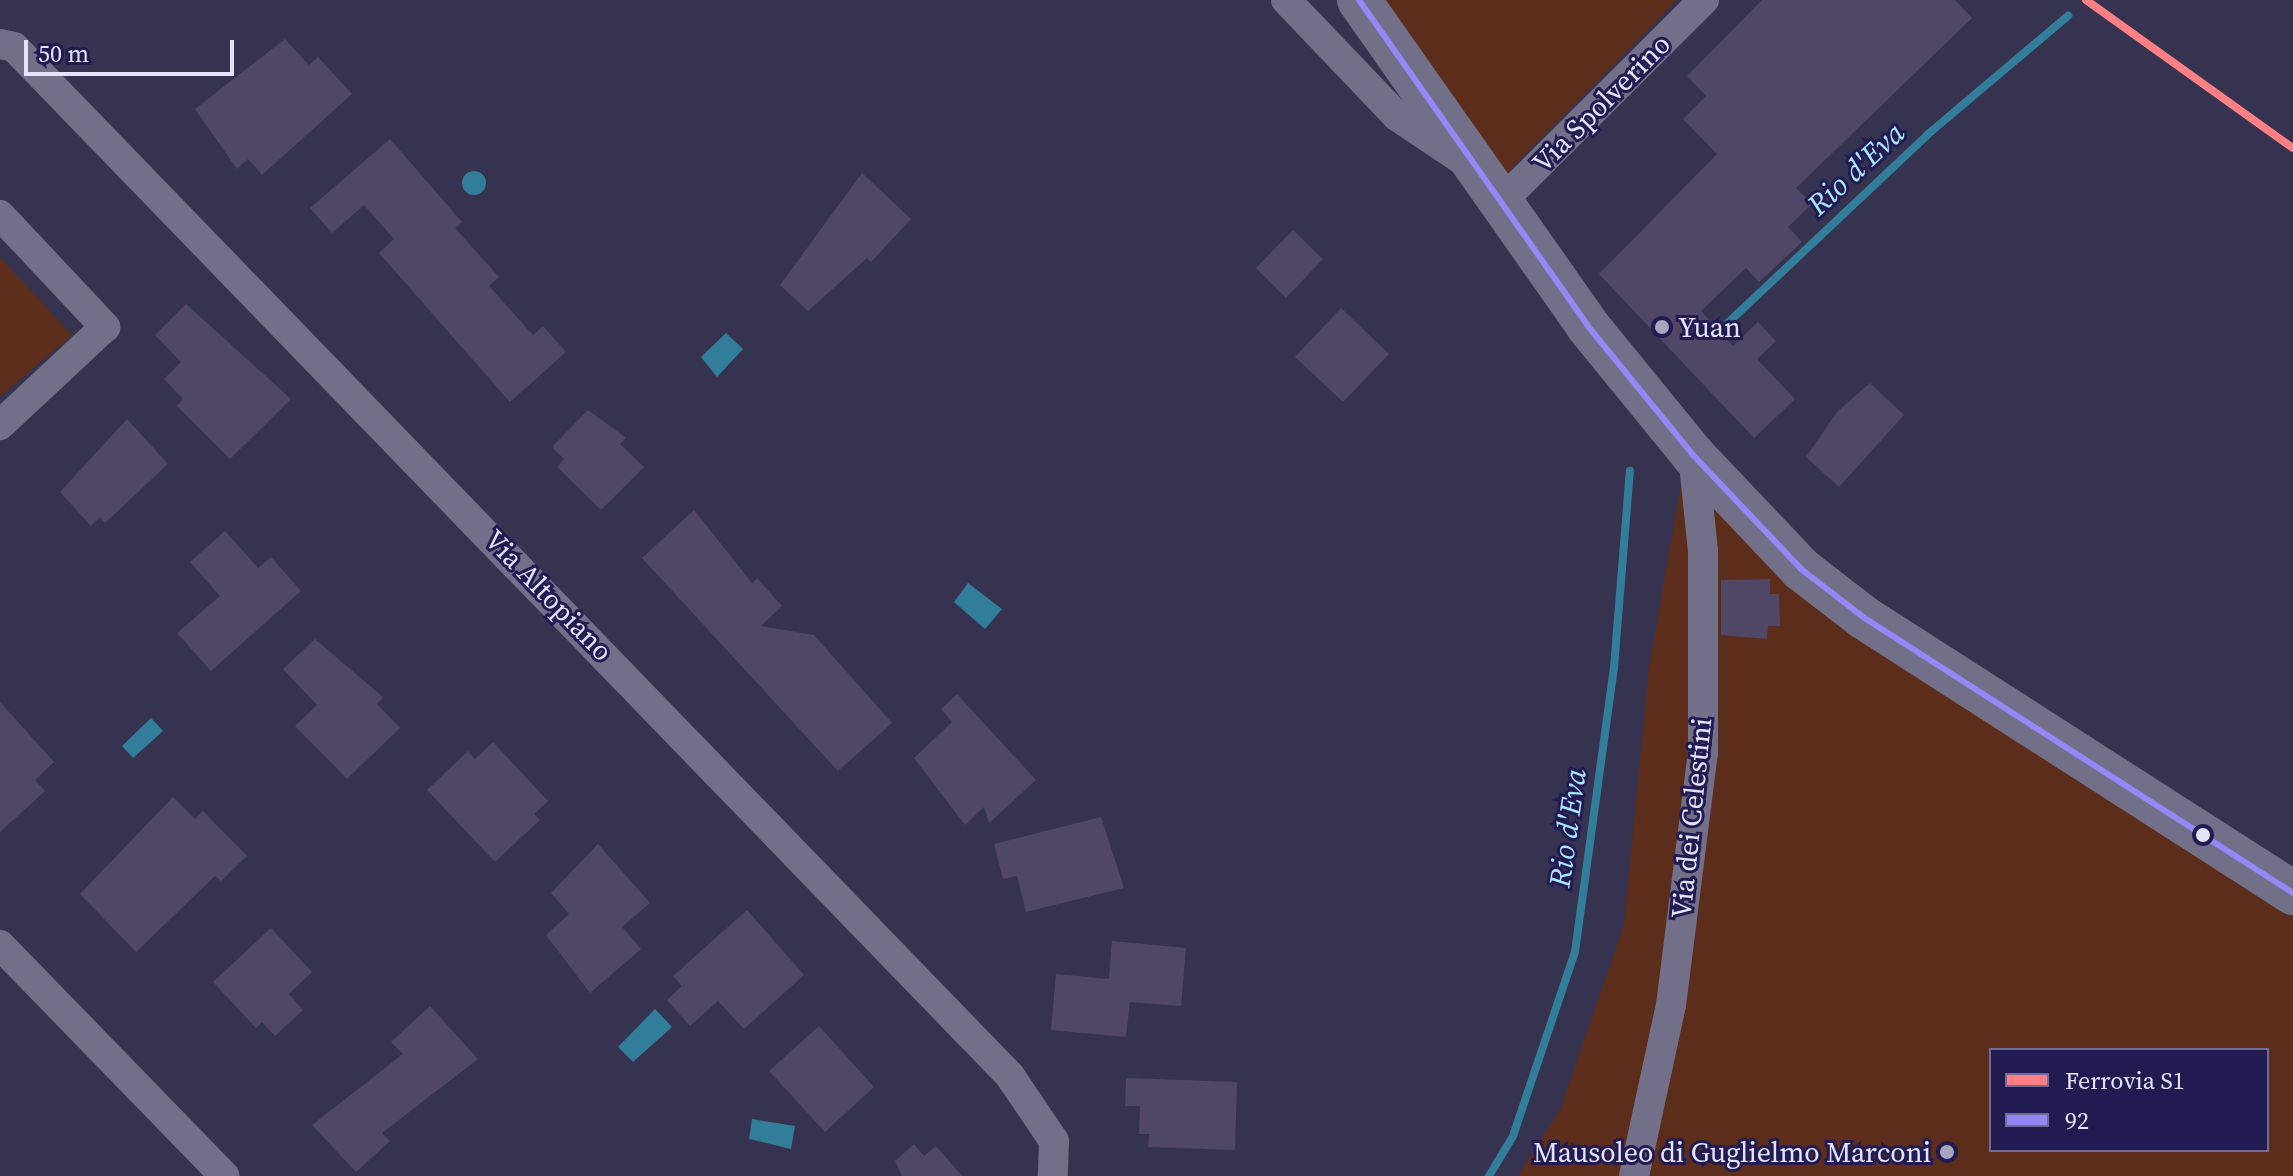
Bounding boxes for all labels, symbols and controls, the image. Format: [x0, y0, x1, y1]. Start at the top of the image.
scale bar [28, 24, 238, 74]
street label: Via Spolverino [1525, 27, 1677, 179]
text: 50 m [38, 37, 89, 70]
water label: Rio d'Eva [1800, 115, 1912, 223]
place label: Yuan [1678, 310, 1741, 344]
marker: Yuan [1653, 318, 1671, 336]
street label: Via Altopiano [478, 522, 620, 668]
street label: Via dei Celestini [1664, 716, 1718, 920]
water label: Rio d'Eva [1542, 766, 1594, 890]
unlabelled marker [2195, 827, 2211, 843]
legend [1989, 1048, 2269, 1152]
text: Ferrovia S1 [2065, 1064, 2185, 1097]
text: 92 [2065, 1104, 2089, 1137]
place label: Mausoleo di Guglielmo Marconi [1533, 1135, 1931, 1169]
marker: Mausoleo di Guglielmo Marconi [1938, 1143, 1956, 1161]

